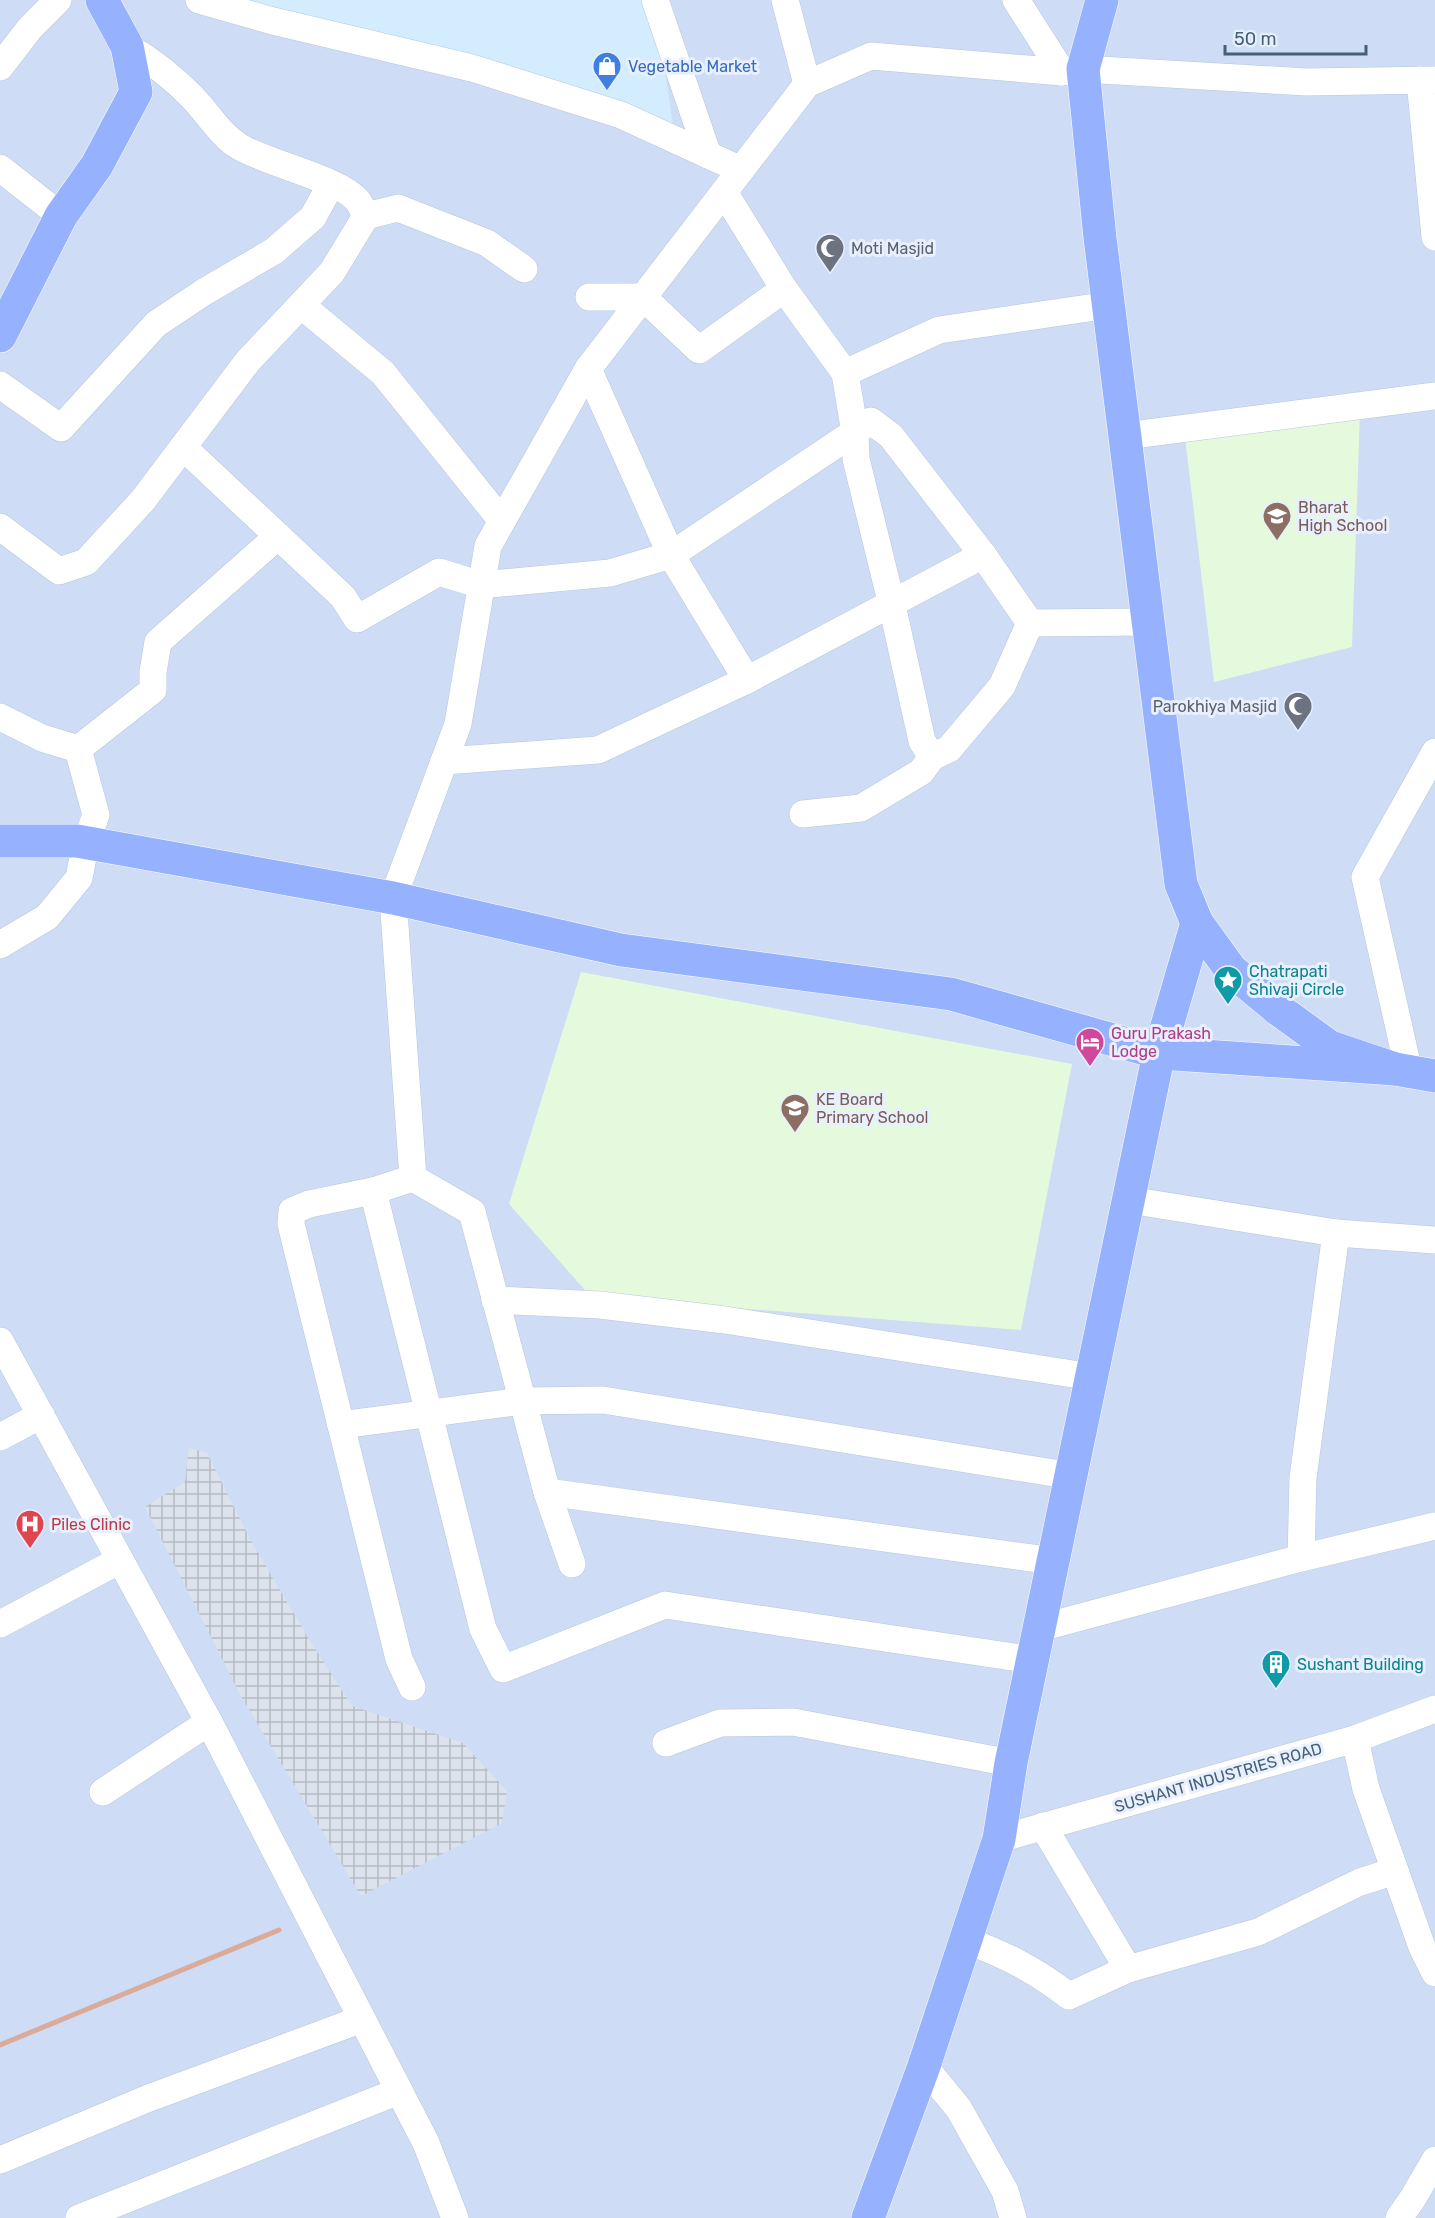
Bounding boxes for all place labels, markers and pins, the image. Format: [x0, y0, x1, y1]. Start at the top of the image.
shop icon: Vegetable Market [591, 50, 623, 92]
place label: Vegetable Market [628, 57, 757, 76]
mosque icon: Moti Masjid [814, 232, 846, 274]
place label: Moti Masjid [851, 239, 934, 258]
place label: Bharat High School [1298, 498, 1387, 535]
school or university icon: Bharat High School [1261, 500, 1293, 542]
mosque icon: Parokhiya Masjid [1282, 690, 1314, 732]
place label: Parokhiya Masjid [1153, 697, 1277, 716]
place label: Chatrapati Shivaji Circle [1249, 962, 1344, 999]
place icon: Chatrapati Shivaji Circle [1212, 964, 1244, 1006]
place label: Guru Prakash Lodge [1111, 1024, 1211, 1061]
hotel icon: Guru Prakash Lodge [1074, 1026, 1106, 1068]
place label: KE Board Primary School [816, 1090, 928, 1127]
school or university icon: KE Board Primary School [779, 1092, 811, 1134]
hospital icon: Piles Clinic [14, 1508, 46, 1550]
place label: Piles Clinic [51, 1515, 131, 1534]
building icon: Sushant Building [1260, 1648, 1292, 1690]
place label: Sushant Building [1297, 1655, 1424, 1674]

